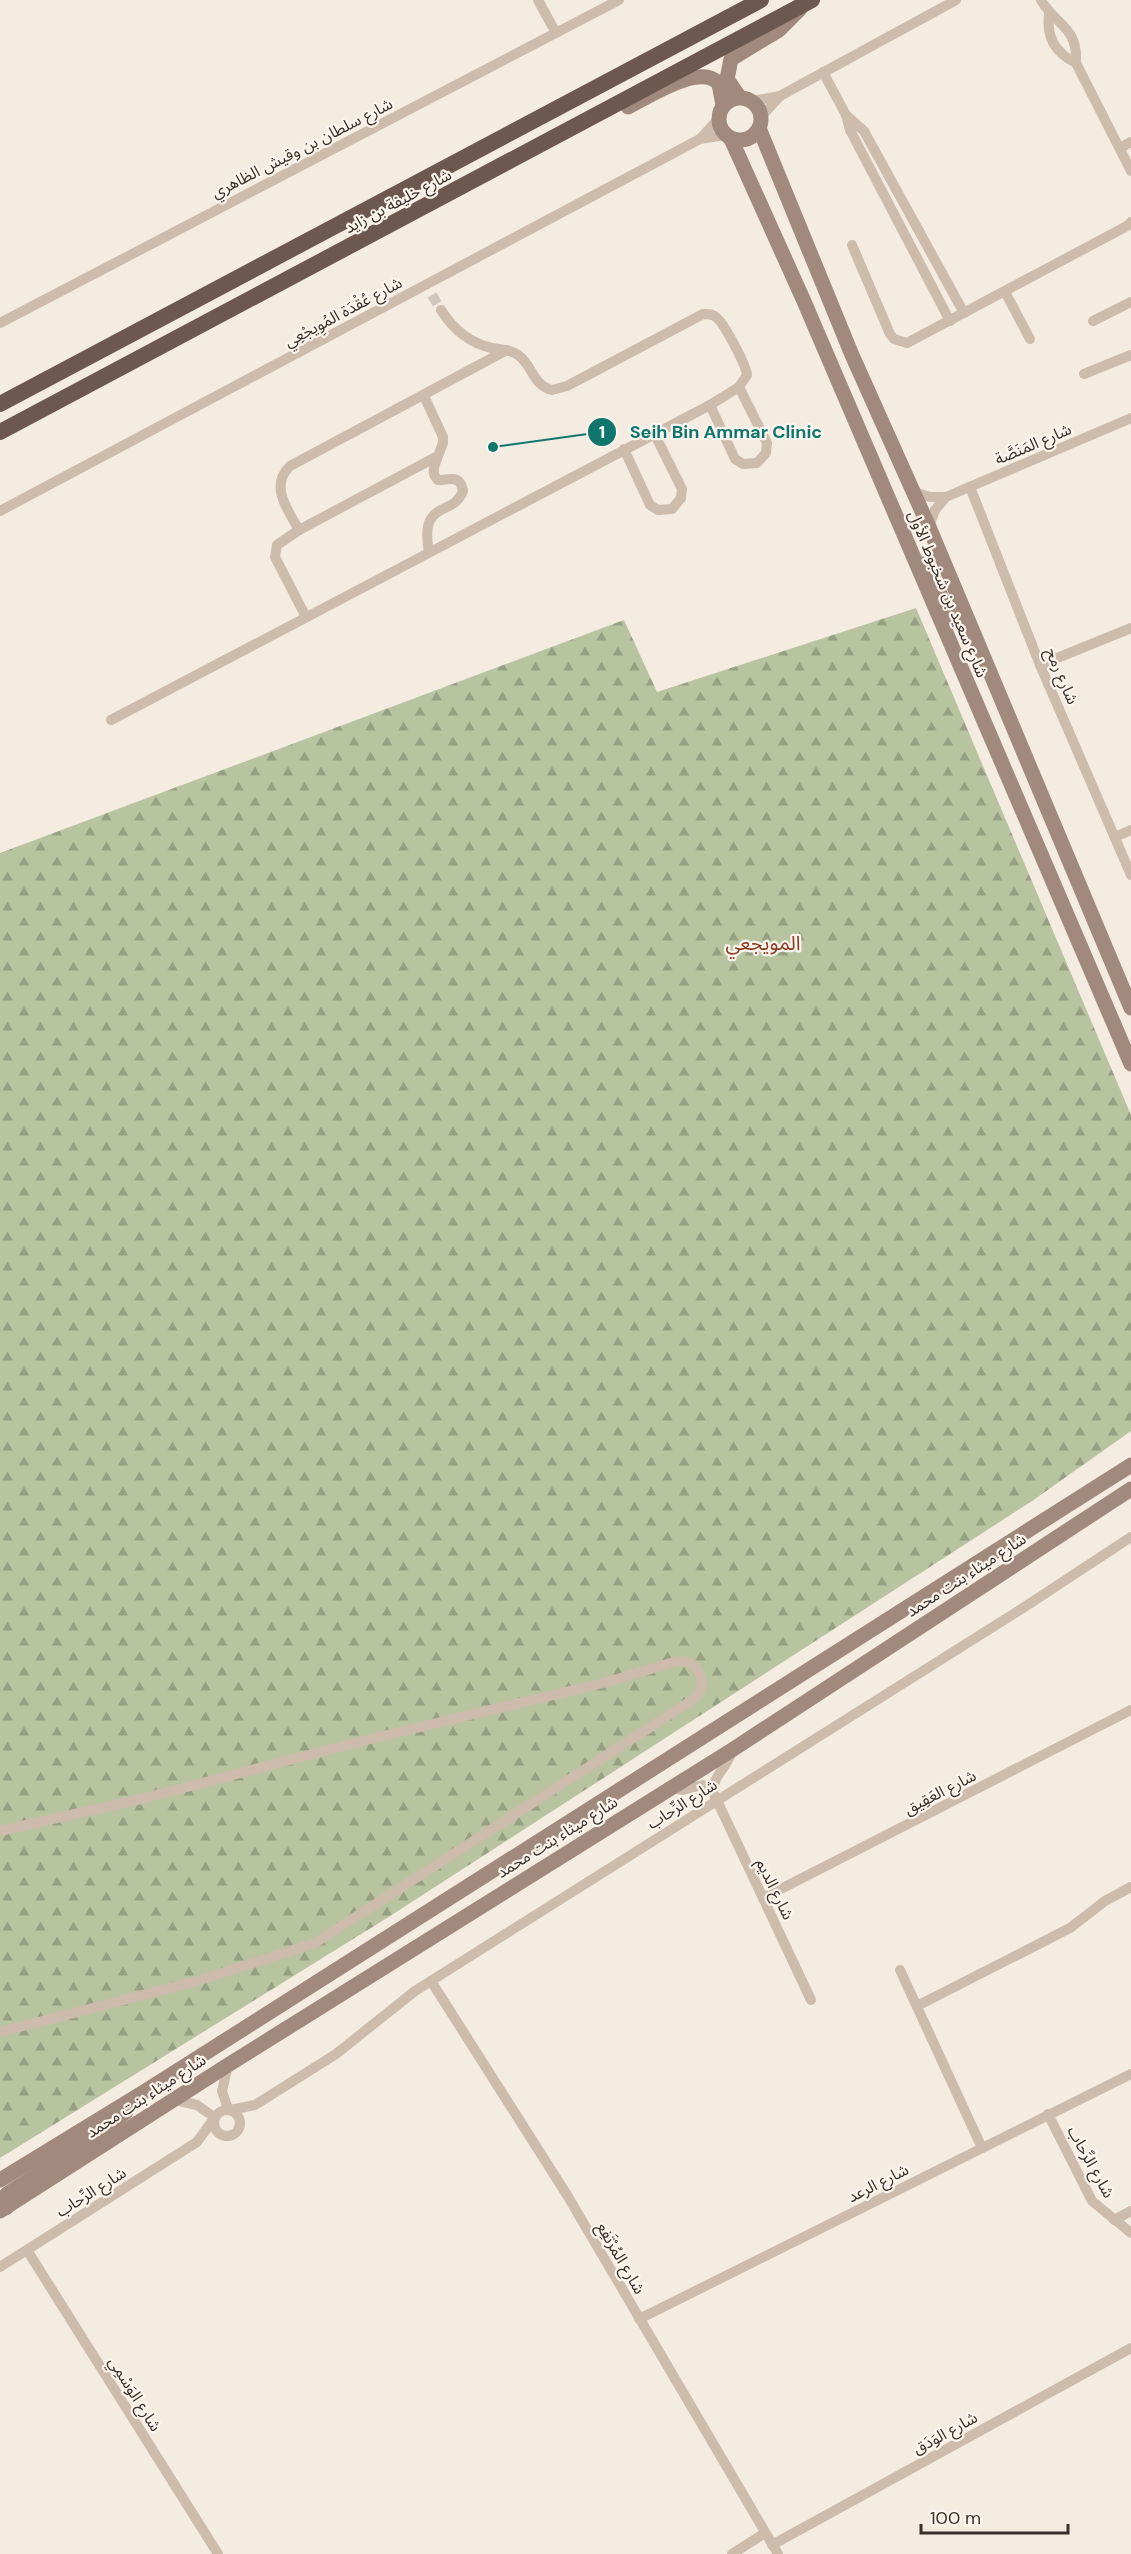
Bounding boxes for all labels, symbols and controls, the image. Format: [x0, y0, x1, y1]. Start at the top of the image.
street label: شارع سلطان بن وقيش الظاهري [208, 93, 397, 205]
street label: شارع خليفة بن زايد [341, 164, 456, 240]
street label: شارع عُقْدَة المُوِيجْعِي [280, 272, 406, 354]
callout: Seih Bin Ammar Clinic [587, 414, 834, 450]
street label: شارع المَنَصَّة [992, 418, 1075, 471]
text: 1 [599, 420, 605, 444]
text: Seih Bin Ammar Clinic [630, 420, 822, 444]
street label: شارع سعيد بن شخبوط الأول [901, 507, 993, 681]
street label: شارع رمح [1039, 645, 1083, 708]
district label: المويجعي [726, 930, 800, 959]
street label: شارع ميثاء بنت محمد [902, 1528, 1031, 1623]
street label: شارع العَقِيق [900, 1765, 981, 1821]
street label: شارع الرِّحاب [643, 1774, 722, 1836]
street label: شارع ميثاء بنت محمد [492, 1791, 623, 1884]
street label: شارع الديم [749, 1855, 799, 1924]
street label: شارع ميثاء بنت محمد [82, 2049, 211, 2144]
street label: شارع الرِّحاب [1061, 2122, 1119, 2203]
street label: شارع الرعد [844, 2159, 913, 2209]
street label: شارع الرِّحاب [52, 2162, 131, 2224]
street label: شارع المُرْتَفِع [590, 2218, 650, 2299]
street label: شارع الوَسْمِي [102, 2353, 166, 2436]
street label: شارع الوَدَق [909, 2407, 982, 2461]
scale bar [921, 2497, 1068, 2535]
text: 100 m [930, 2506, 981, 2530]

